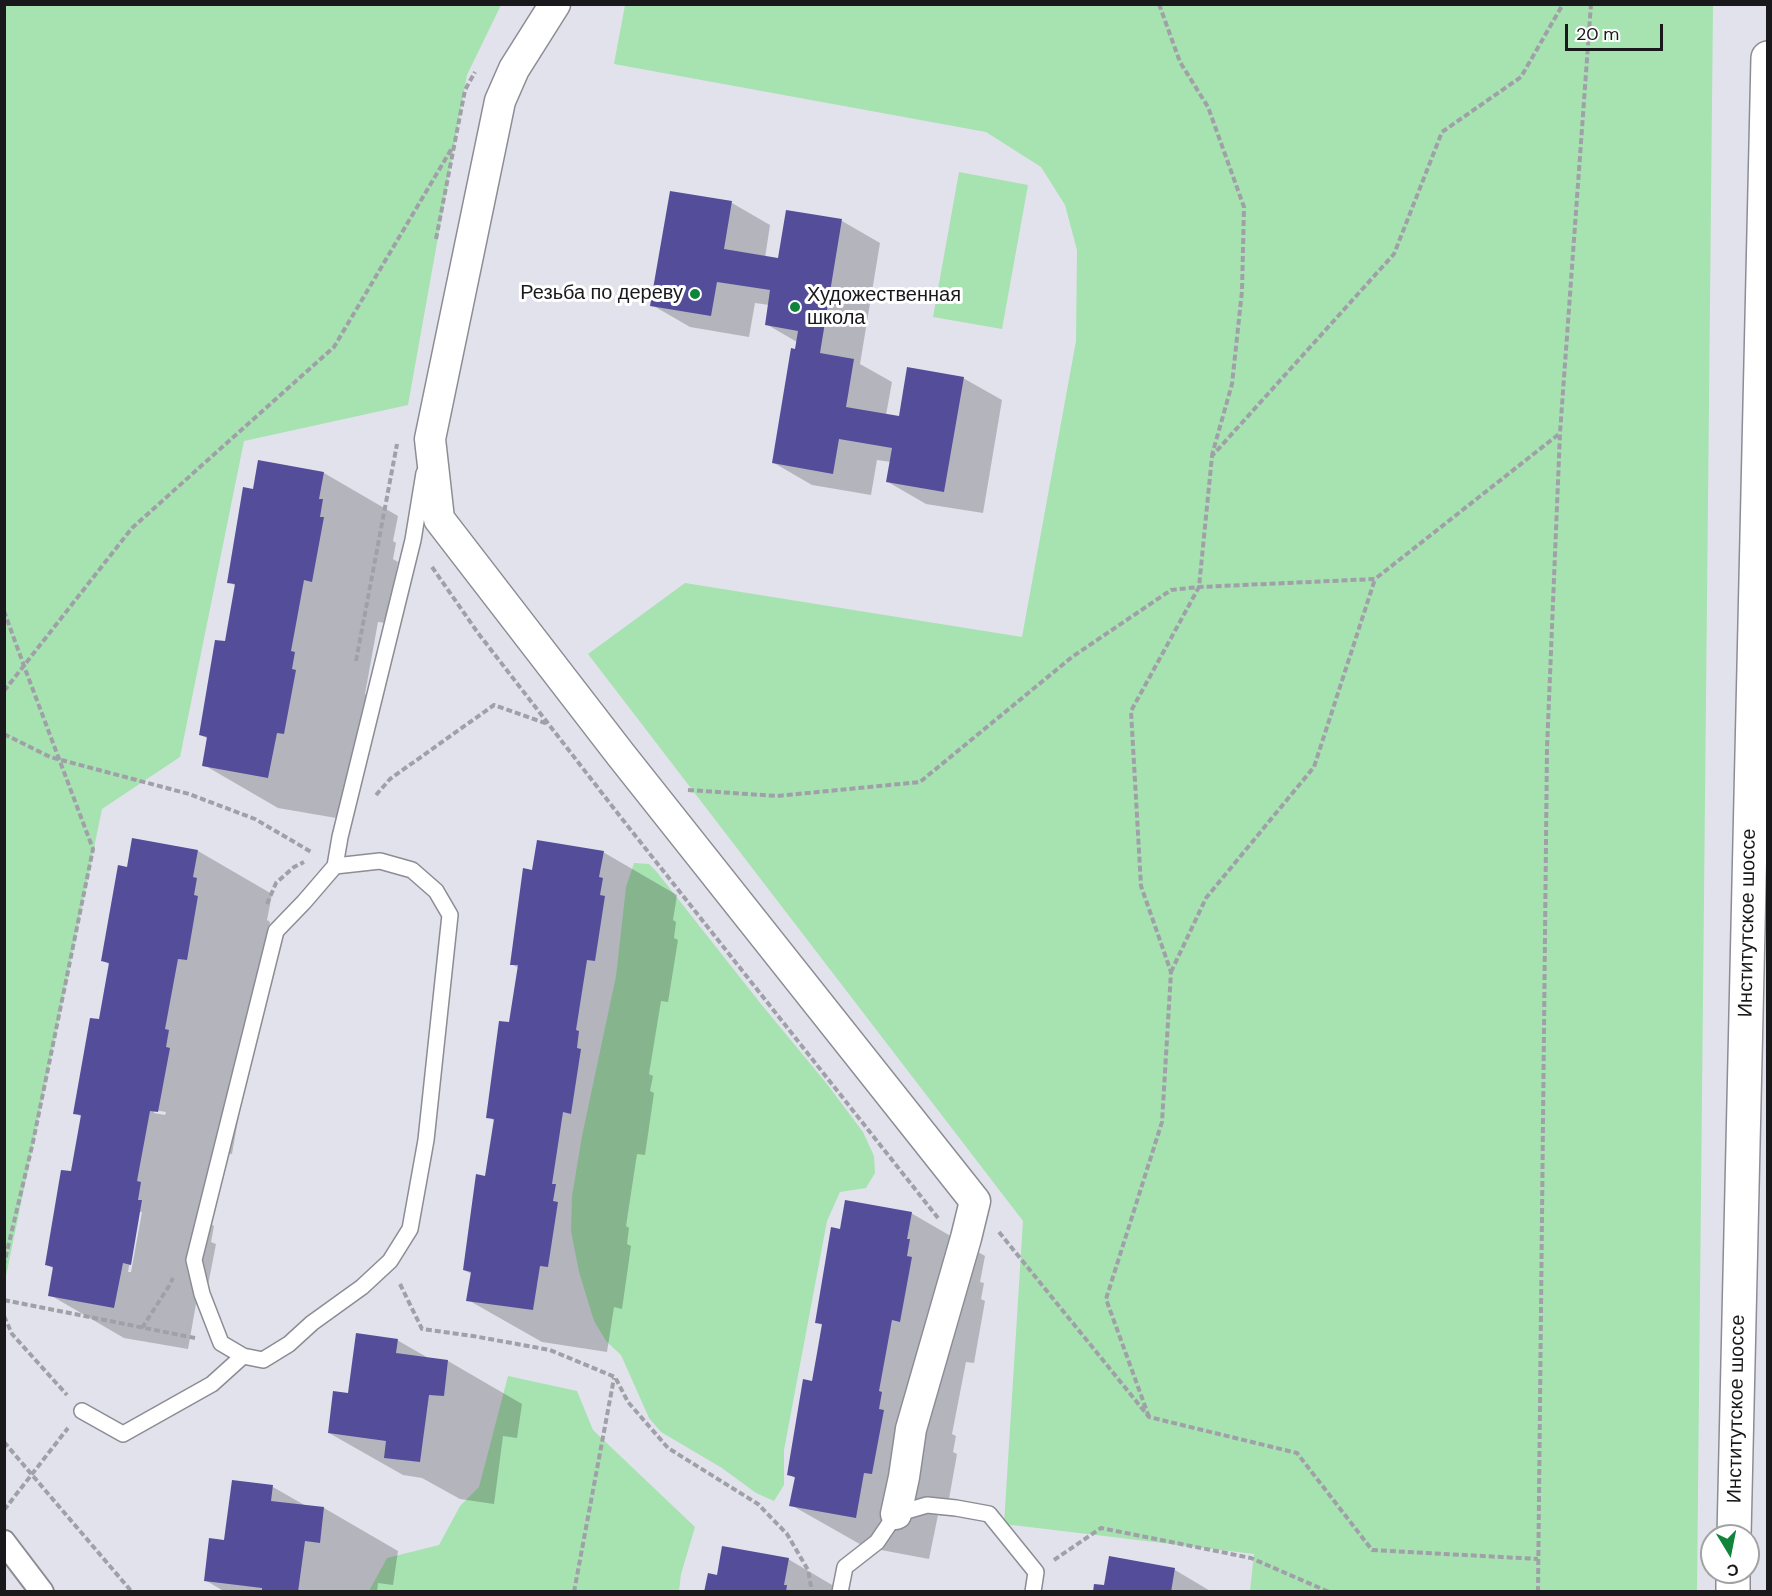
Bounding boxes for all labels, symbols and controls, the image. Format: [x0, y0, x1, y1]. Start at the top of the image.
scale bar [1568, 12, 1666, 50]
text: 20 m [1576, 22, 1619, 46]
place label: Резьба по дереву [520, 282, 683, 306]
place label: Художественная школа [807, 284, 961, 331]
marker: Резьба по дереву [688, 287, 702, 301]
marker: Художественная школа [788, 300, 802, 314]
street label: Институтское шоссе [1734, 828, 1762, 1018]
street label: Институтское шоссе [1723, 1314, 1751, 1504]
north arrow [1700, 1524, 1760, 1584]
text: С [1725, 1559, 1740, 1582]

